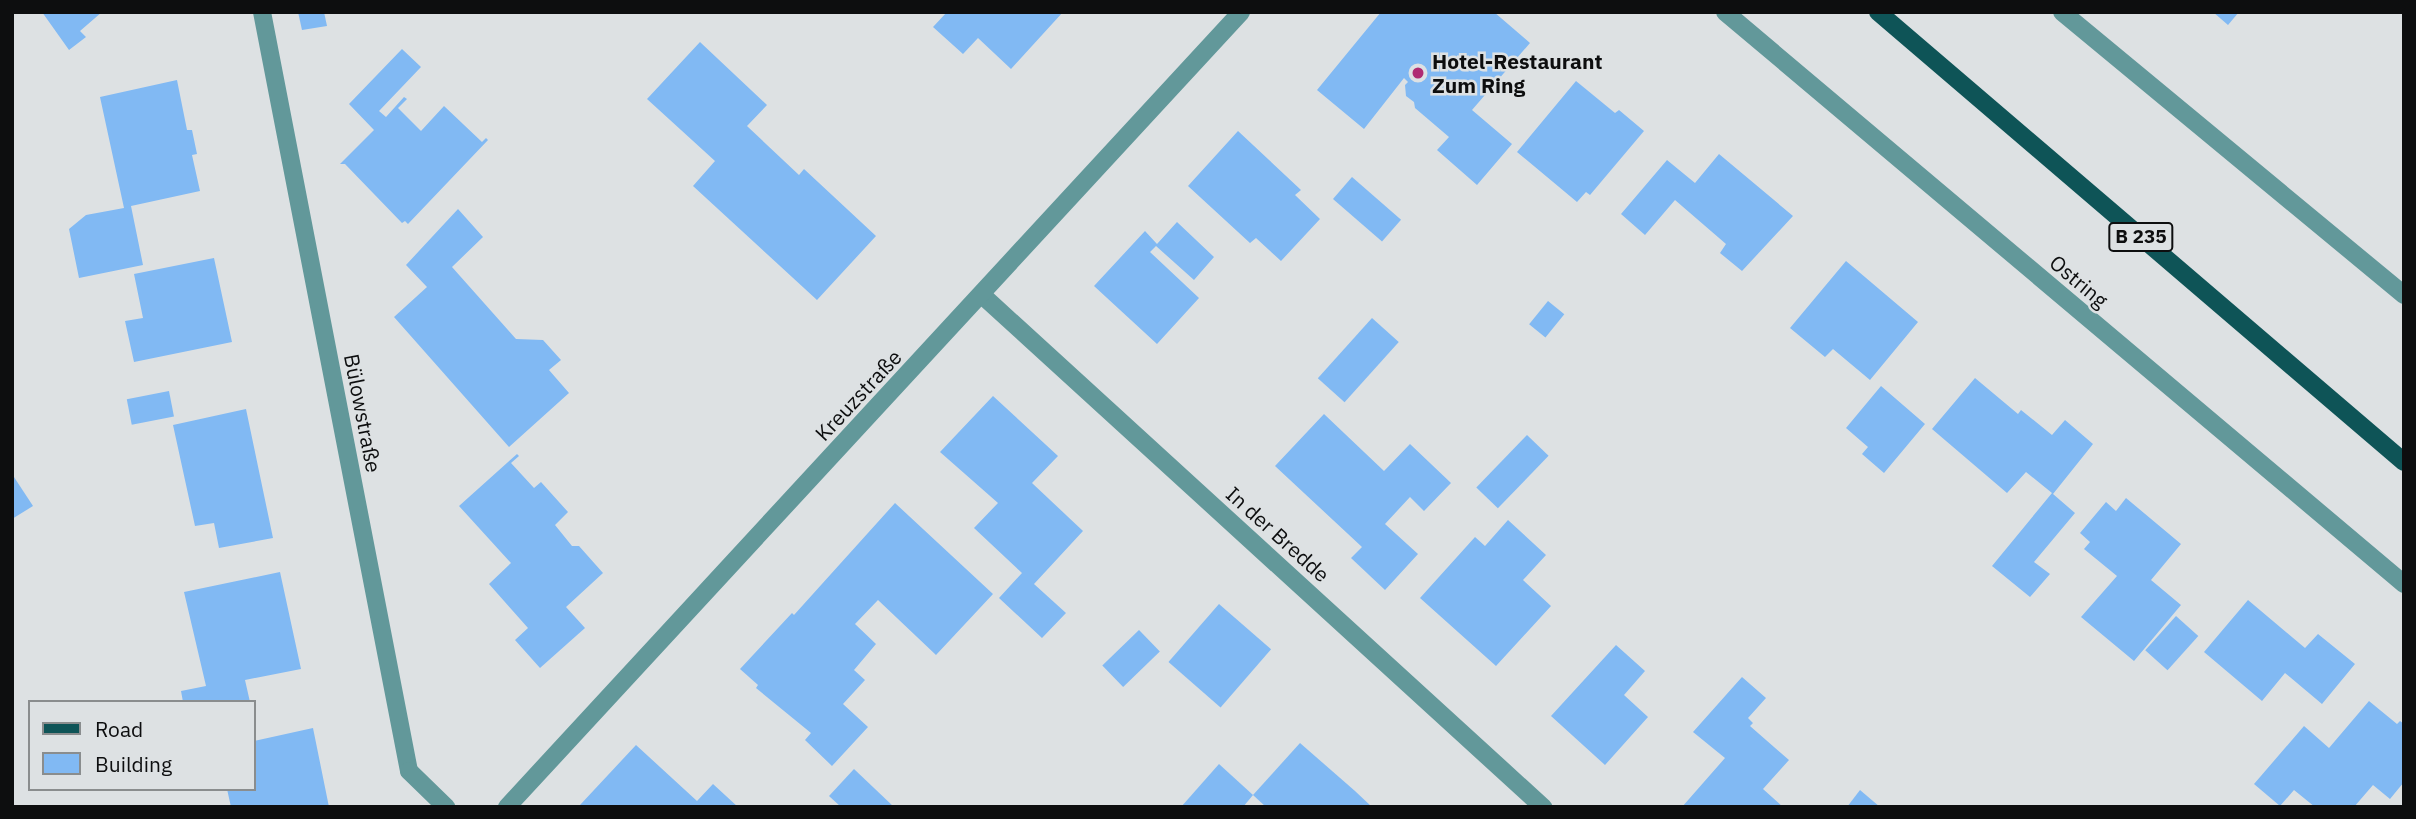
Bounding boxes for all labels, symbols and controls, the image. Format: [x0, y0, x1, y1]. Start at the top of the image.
place label: Hotel-Restaurant Zum Ring [1432, 48, 1603, 98]
marker: Hotel-Restaurant Zum Ring [1410, 65, 1426, 81]
road number: B 235 [2108, 221, 2174, 252]
street label: Ostring [2045, 249, 2113, 313]
street label: Kreuzstraße [810, 344, 906, 446]
street label: Bülowstraße [339, 352, 387, 474]
street label: In der Bredde [1221, 481, 1335, 587]
legend [28, 700, 256, 791]
text: Road [95, 715, 143, 743]
text: Building [95, 750, 172, 778]

